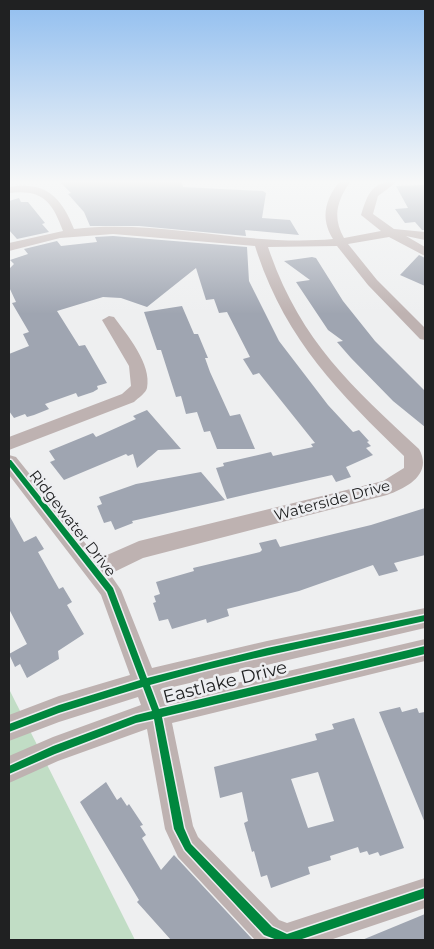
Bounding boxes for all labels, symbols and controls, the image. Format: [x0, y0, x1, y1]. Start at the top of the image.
street label: Ridgewater Drive [25, 466, 121, 580]
street label: Waterside Drive [272, 475, 392, 525]
street label: Eastlake Drive [161, 656, 289, 708]

